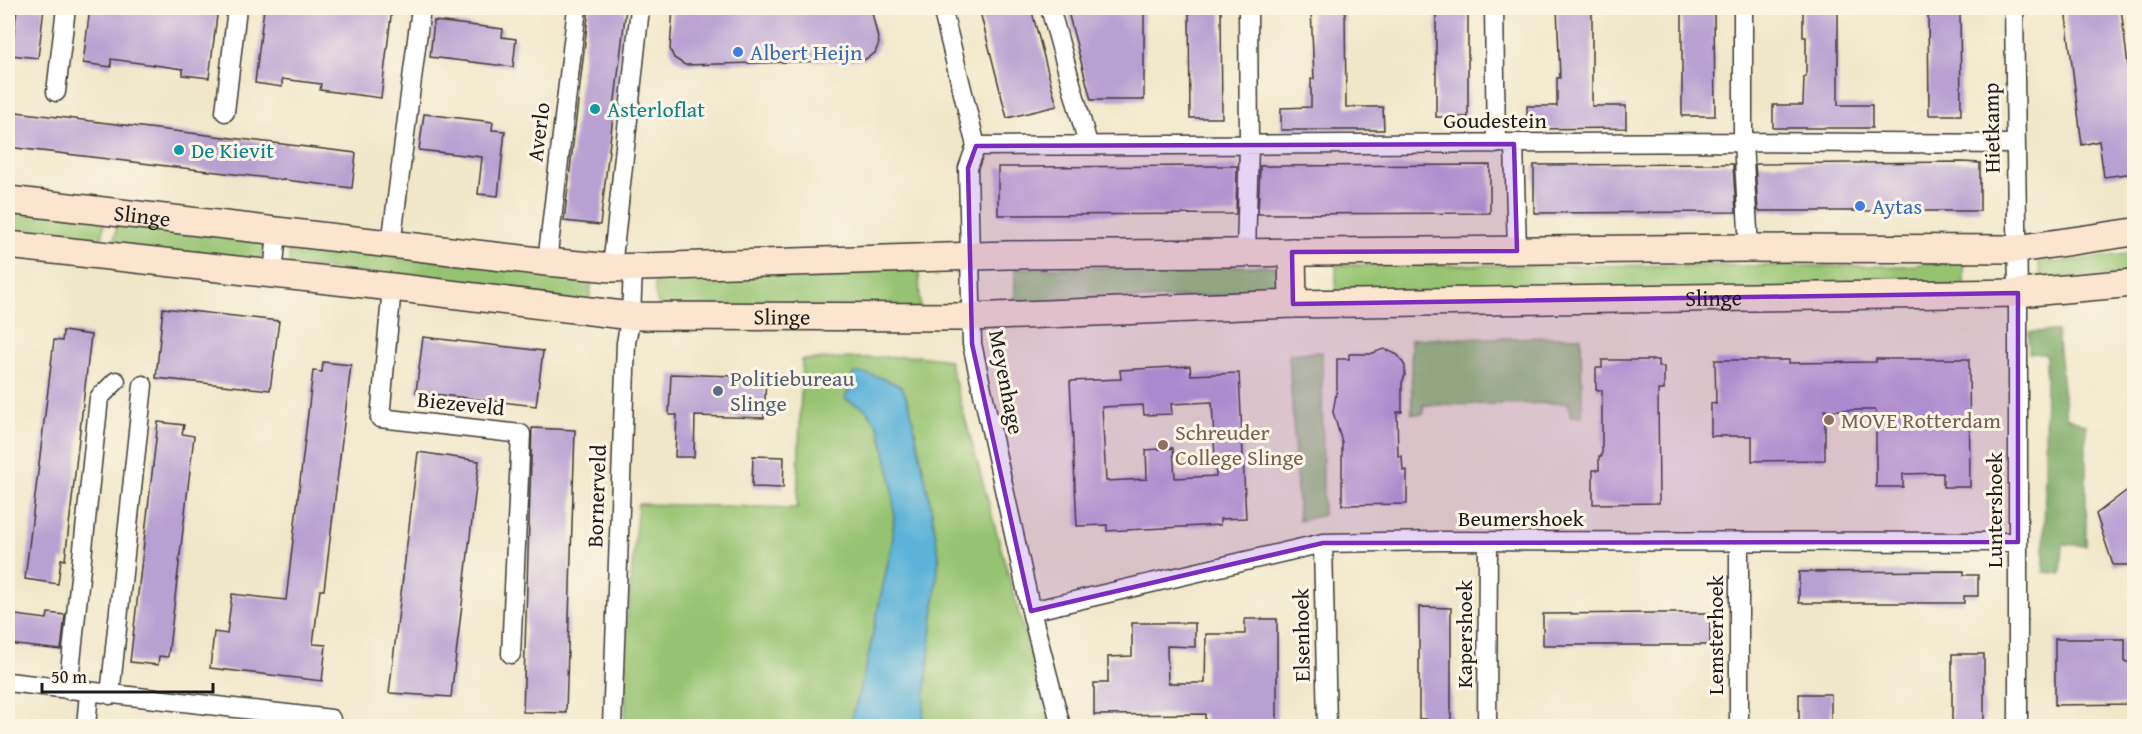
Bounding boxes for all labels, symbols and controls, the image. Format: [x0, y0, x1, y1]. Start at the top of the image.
place label: Albert Heijn [750, 36, 863, 68]
marker: Albert Heijn [731, 45, 745, 59]
street label: Hietkamp [1974, 82, 2008, 173]
place label: Asterloflat [607, 93, 705, 125]
street label: Averlo [518, 101, 558, 163]
marker: Asterloflat [588, 102, 602, 116]
street label: Goudestein [1443, 104, 1547, 136]
place label: De Kievit [191, 134, 274, 166]
marker: De Kievit [172, 143, 186, 157]
place label: Aytas [1872, 190, 1922, 222]
street label: Slinge [112, 196, 172, 235]
marker: Aytas [1853, 199, 1867, 213]
street label: Slinge [1685, 281, 1742, 314]
street label: Slinge [754, 300, 810, 333]
street label: Meyenhage [981, 327, 1033, 437]
place label: Politiebureau Slinge [730, 362, 854, 419]
street label: Biezeveld [416, 383, 506, 424]
marker: Politiebureau Slinge [711, 384, 725, 398]
place label: MOVE Rotterdam [1841, 404, 2001, 436]
marker: MOVE Rotterdam [1822, 413, 1836, 427]
place label: Schreuder College Slinge [1175, 416, 1304, 473]
marker: Schreuder College Slinge [1156, 438, 1170, 452]
street label: Bornerveld [578, 444, 614, 548]
street label: Luntershoek [1978, 451, 2010, 568]
street label: Beumershoek [1458, 502, 1585, 534]
street label: Lemsterhoek [1699, 574, 1731, 695]
street label: Kapershoek [1448, 579, 1480, 688]
street label: Elsenhoek [1284, 587, 1318, 682]
scale bar [42, 656, 213, 694]
text: 50 m [51, 663, 87, 690]

